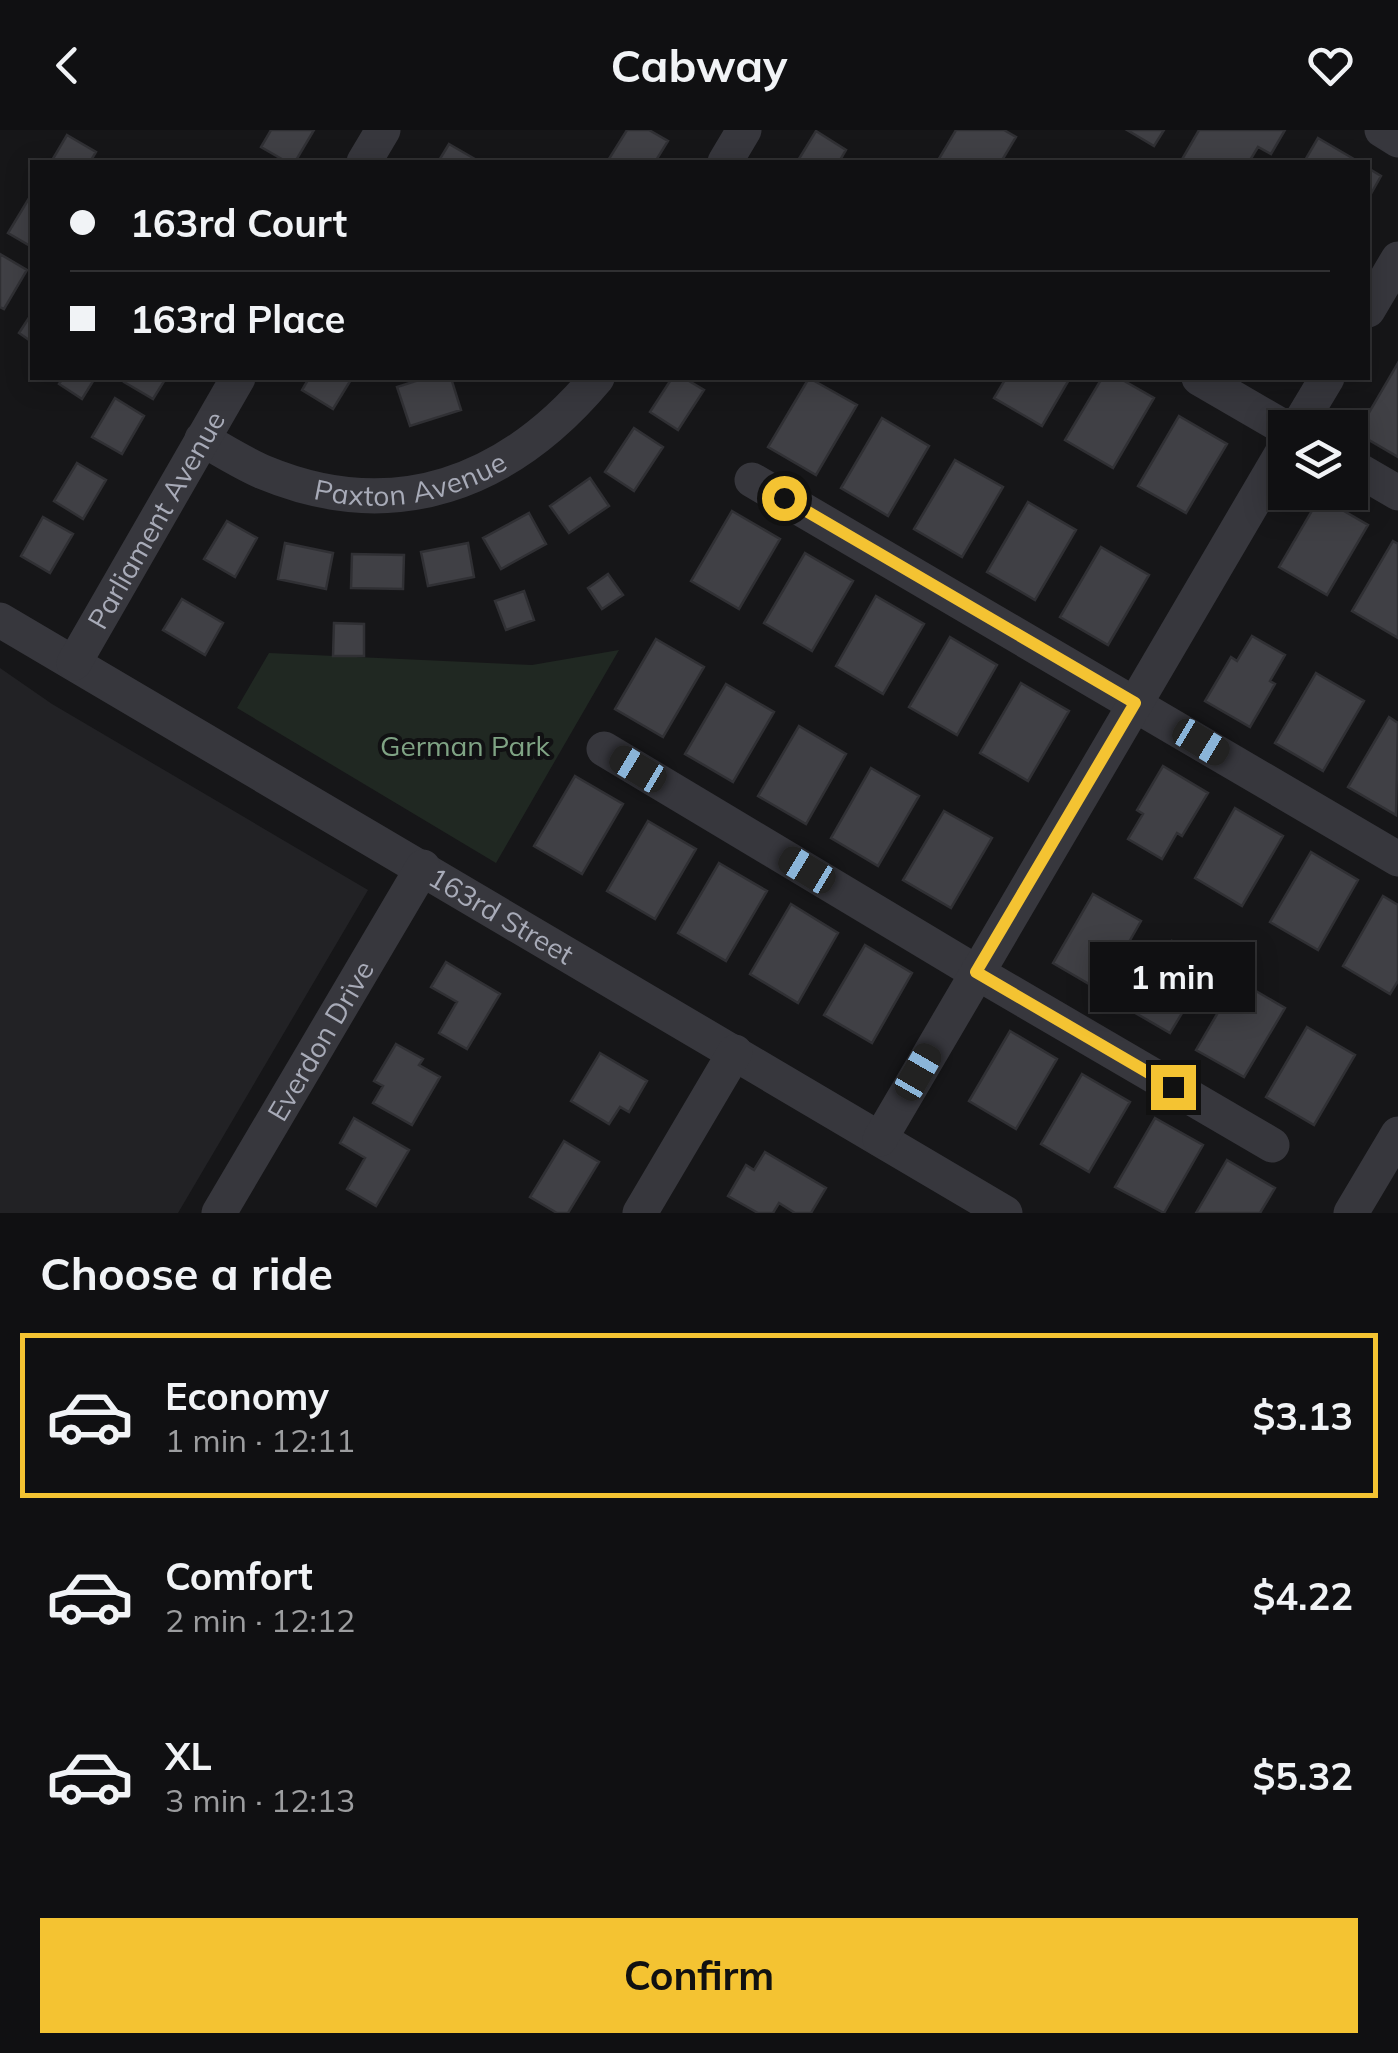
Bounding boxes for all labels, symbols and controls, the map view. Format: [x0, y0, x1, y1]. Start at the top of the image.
text: Cabway [611, 37, 787, 93]
icon: back [40, 38, 95, 93]
icon: heart [1303, 38, 1358, 93]
text: 163rd Court [130, 199, 347, 247]
text: 163rd Place [130, 295, 345, 343]
street label: Parliament Avenue [79, 405, 232, 635]
map controls [1268, 410, 1368, 510]
button: layers [1268, 410, 1368, 510]
street label: Paxton Avenue [312, 444, 512, 513]
route start [762, 476, 807, 521]
car [1168, 714, 1234, 770]
park label: German Park [380, 728, 551, 763]
car [605, 741, 671, 797]
car [774, 842, 840, 898]
street label: 163rd Street [423, 859, 580, 972]
callout: 1 min [1090, 942, 1256, 1012]
street label: Everdon Drive [259, 954, 381, 1127]
text: 1 min [1130, 957, 1215, 997]
car [890, 1039, 946, 1105]
route end [1151, 1065, 1196, 1110]
text: Choose a ride [40, 1245, 333, 1301]
icon: car [45, 1371, 135, 1461]
text: Economy [165, 1372, 329, 1420]
text: $3.13 [1252, 1392, 1353, 1440]
text: 1 min · 12:11 [165, 1420, 355, 1460]
icon: car [45, 1551, 135, 1641]
text: Comfort [165, 1552, 313, 1600]
text: $4.22 [1252, 1572, 1353, 1620]
text: 2 min · 12:12 [165, 1600, 355, 1640]
icon: car [45, 1731, 135, 1821]
text: XL [165, 1732, 212, 1780]
text: $5.32 [1252, 1752, 1353, 1800]
text: 3 min · 12:13 [165, 1780, 355, 1820]
button: Confirm [40, 1918, 1358, 2033]

